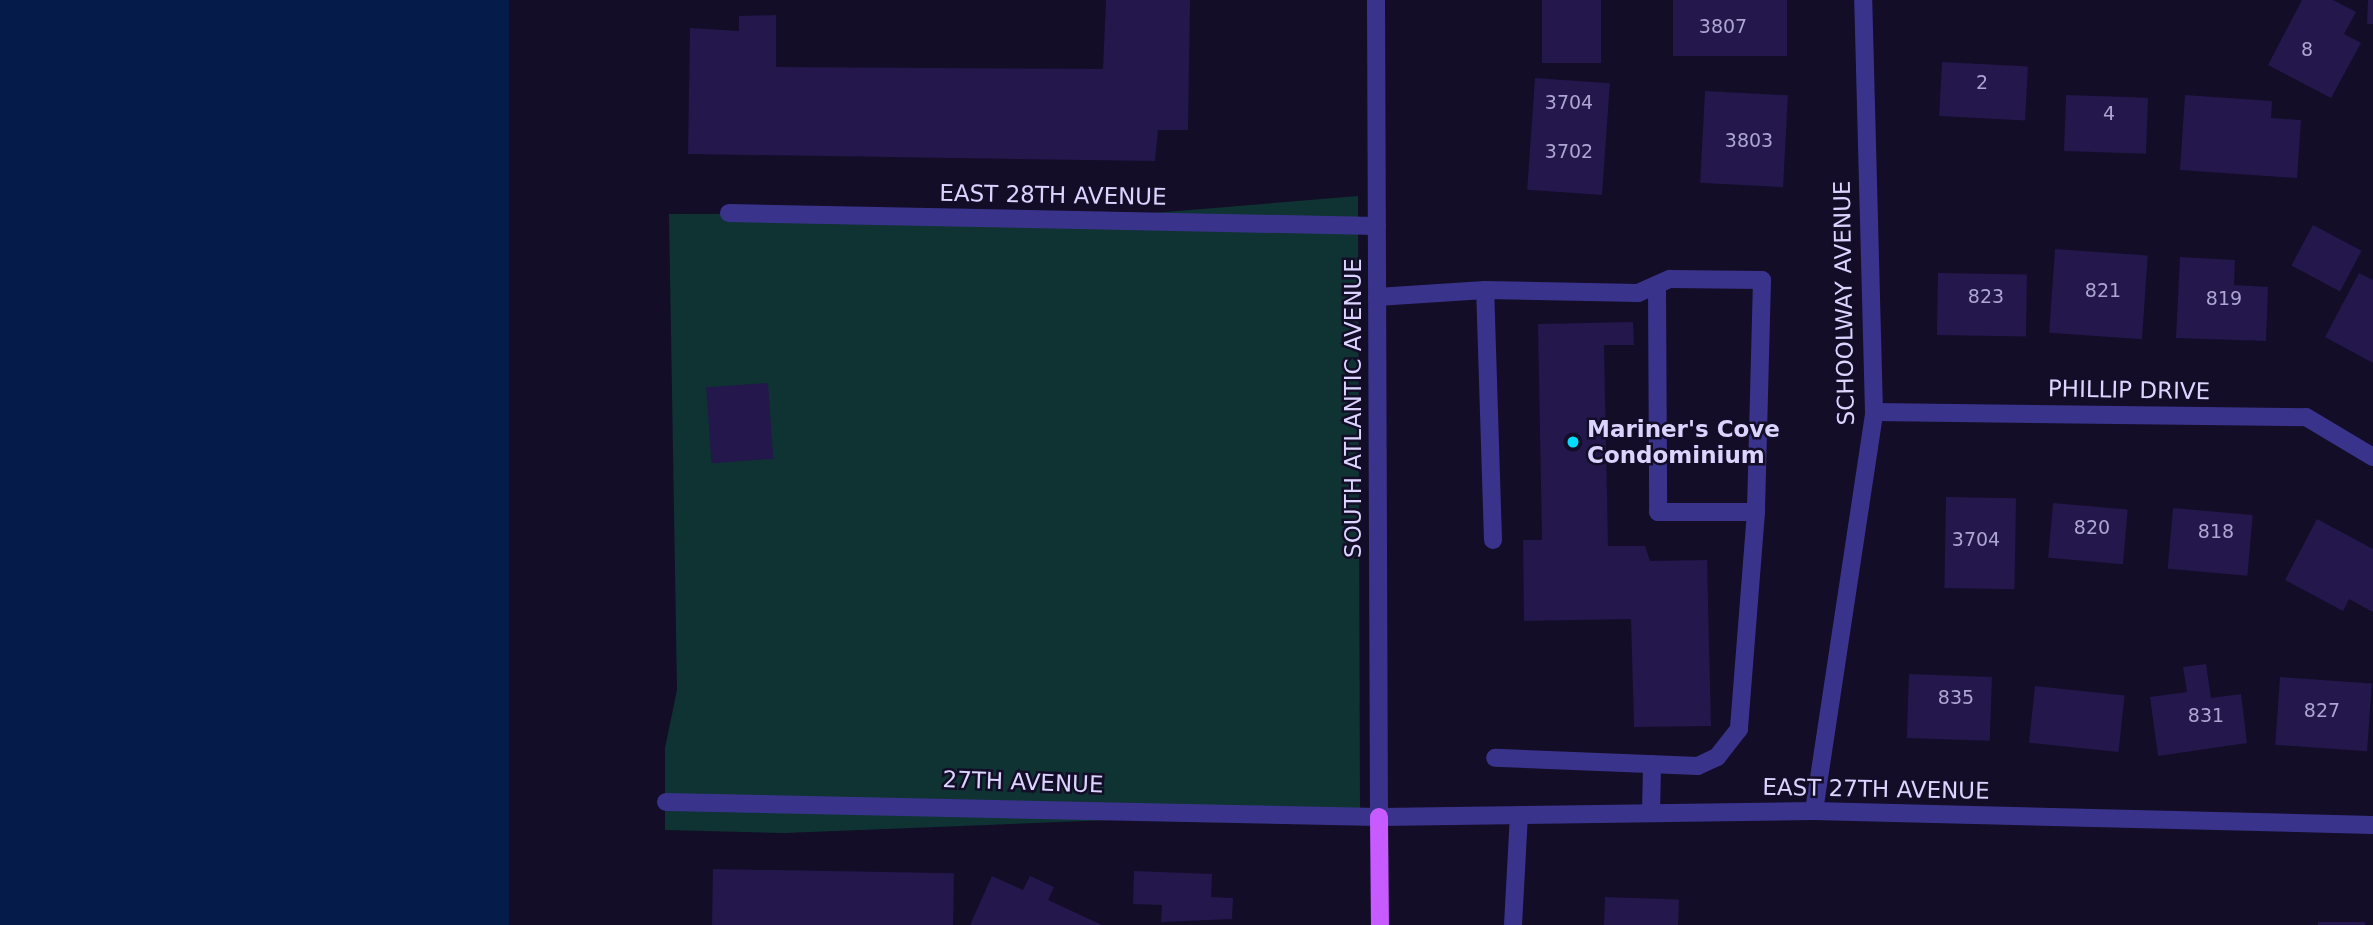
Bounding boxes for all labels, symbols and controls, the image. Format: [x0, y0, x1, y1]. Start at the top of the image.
house number: 3807 [1699, 16, 1747, 38]
house number: 8 [2301, 39, 2313, 61]
house number: 2 [1976, 72, 1988, 94]
house number: 3704 [1545, 92, 1593, 114]
house number: 4 [2103, 103, 2115, 125]
house number: 3803 [1725, 130, 1773, 152]
house number: 3702 [1545, 141, 1593, 163]
street label: EAST 28TH AVENUE [939, 179, 1167, 211]
street label: SCHOOLWAY AVENUE [1828, 180, 1860, 426]
street label: SOUTH ATLANTIC AVENUE [1339, 258, 1367, 558]
house number: 821 [2085, 280, 2121, 302]
house number: 823 [1968, 286, 2004, 308]
house number: 819 [2206, 288, 2242, 310]
street label: PHILLIP DRIVE [2048, 375, 2210, 405]
place label: Mariner's Cove Condominium [1587, 415, 1780, 469]
marker: Mariner's Cove Condominium [1565, 434, 1581, 450]
house number: 820 [2074, 517, 2110, 539]
house number: 818 [2198, 521, 2234, 543]
house number: 3704 [1952, 529, 2000, 551]
house number: 835 [1938, 687, 1974, 709]
house number: 827 [2304, 700, 2340, 722]
house number: 831 [2188, 705, 2224, 727]
street label: 27TH AVENUE [942, 765, 1104, 799]
street label: EAST 27TH AVENUE [1762, 773, 1990, 805]

